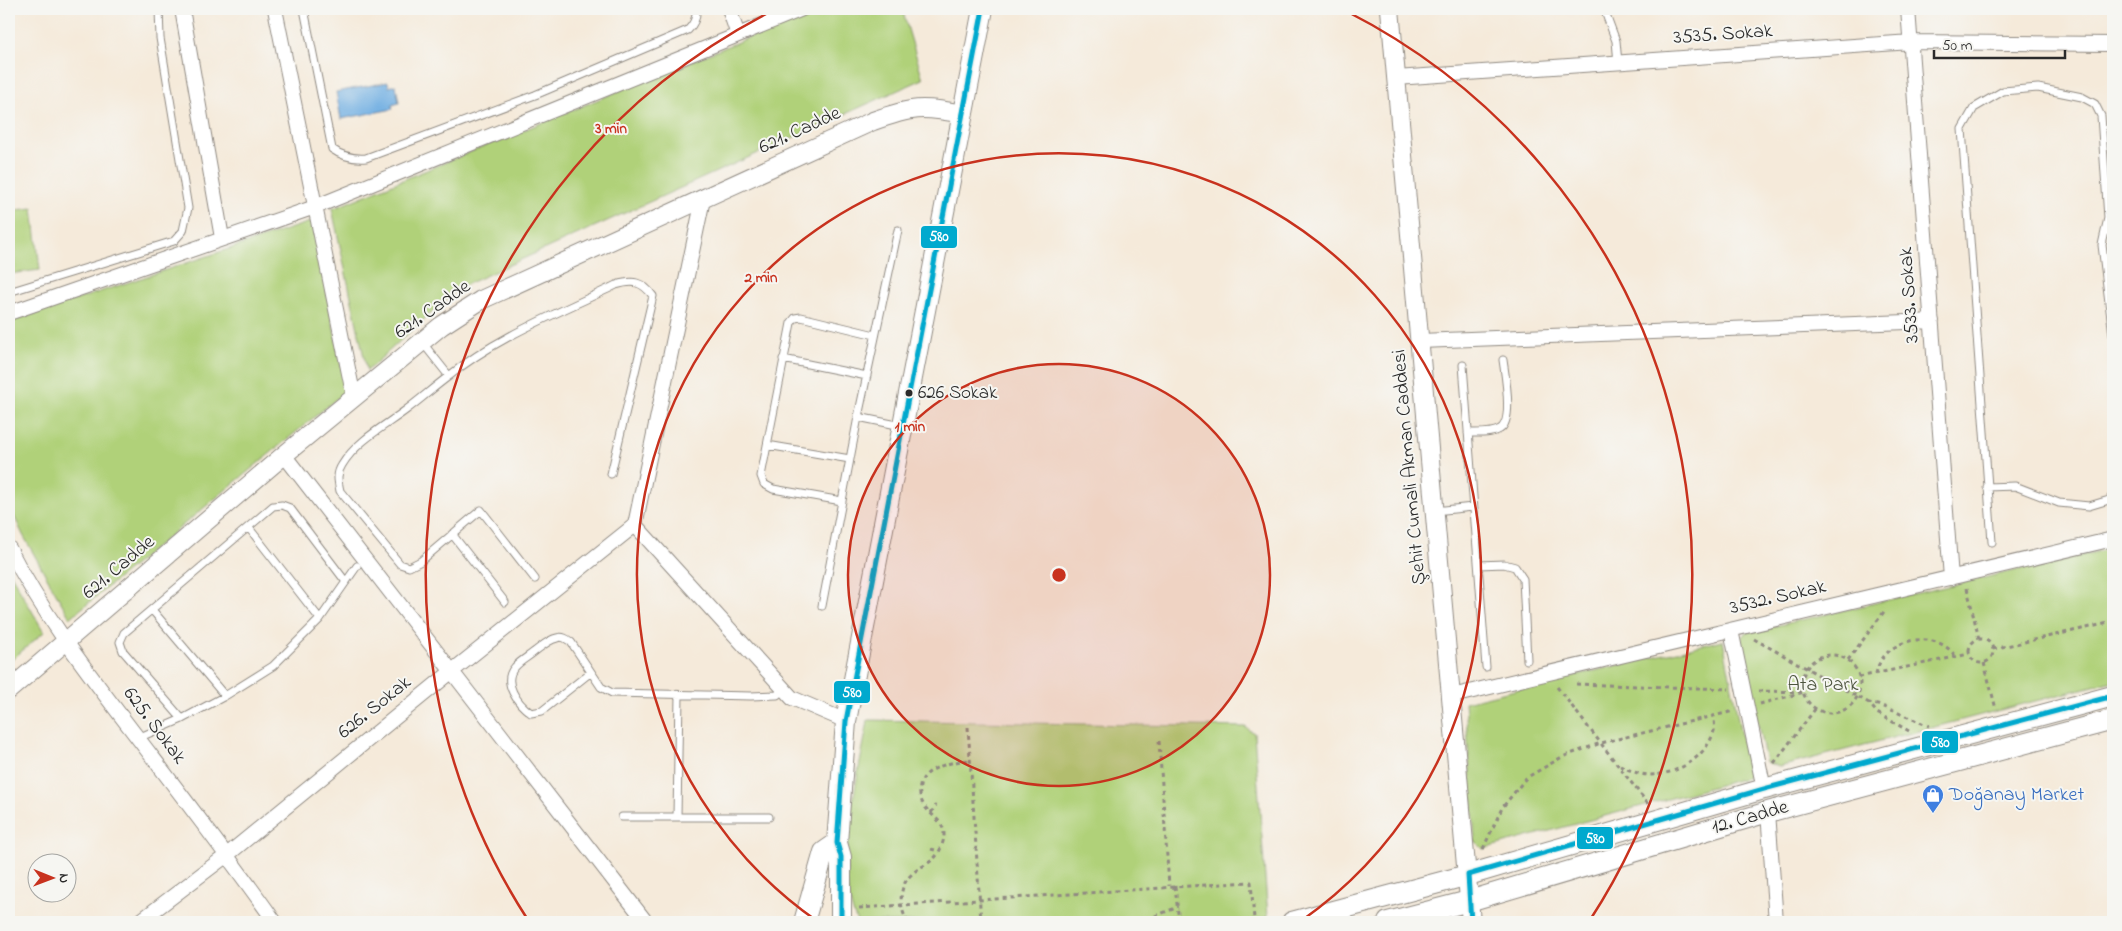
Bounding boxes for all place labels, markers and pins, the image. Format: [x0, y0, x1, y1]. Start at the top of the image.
place label: 626 Sokak [918, 380, 998, 407]
marker: 626 Sokak [904, 388, 914, 398]
centre of rings [1050, 566, 1068, 584]
place label: Doğanay Market [1948, 781, 2085, 811]
shop icon: Doğanay Market [1921, 783, 1945, 814]

